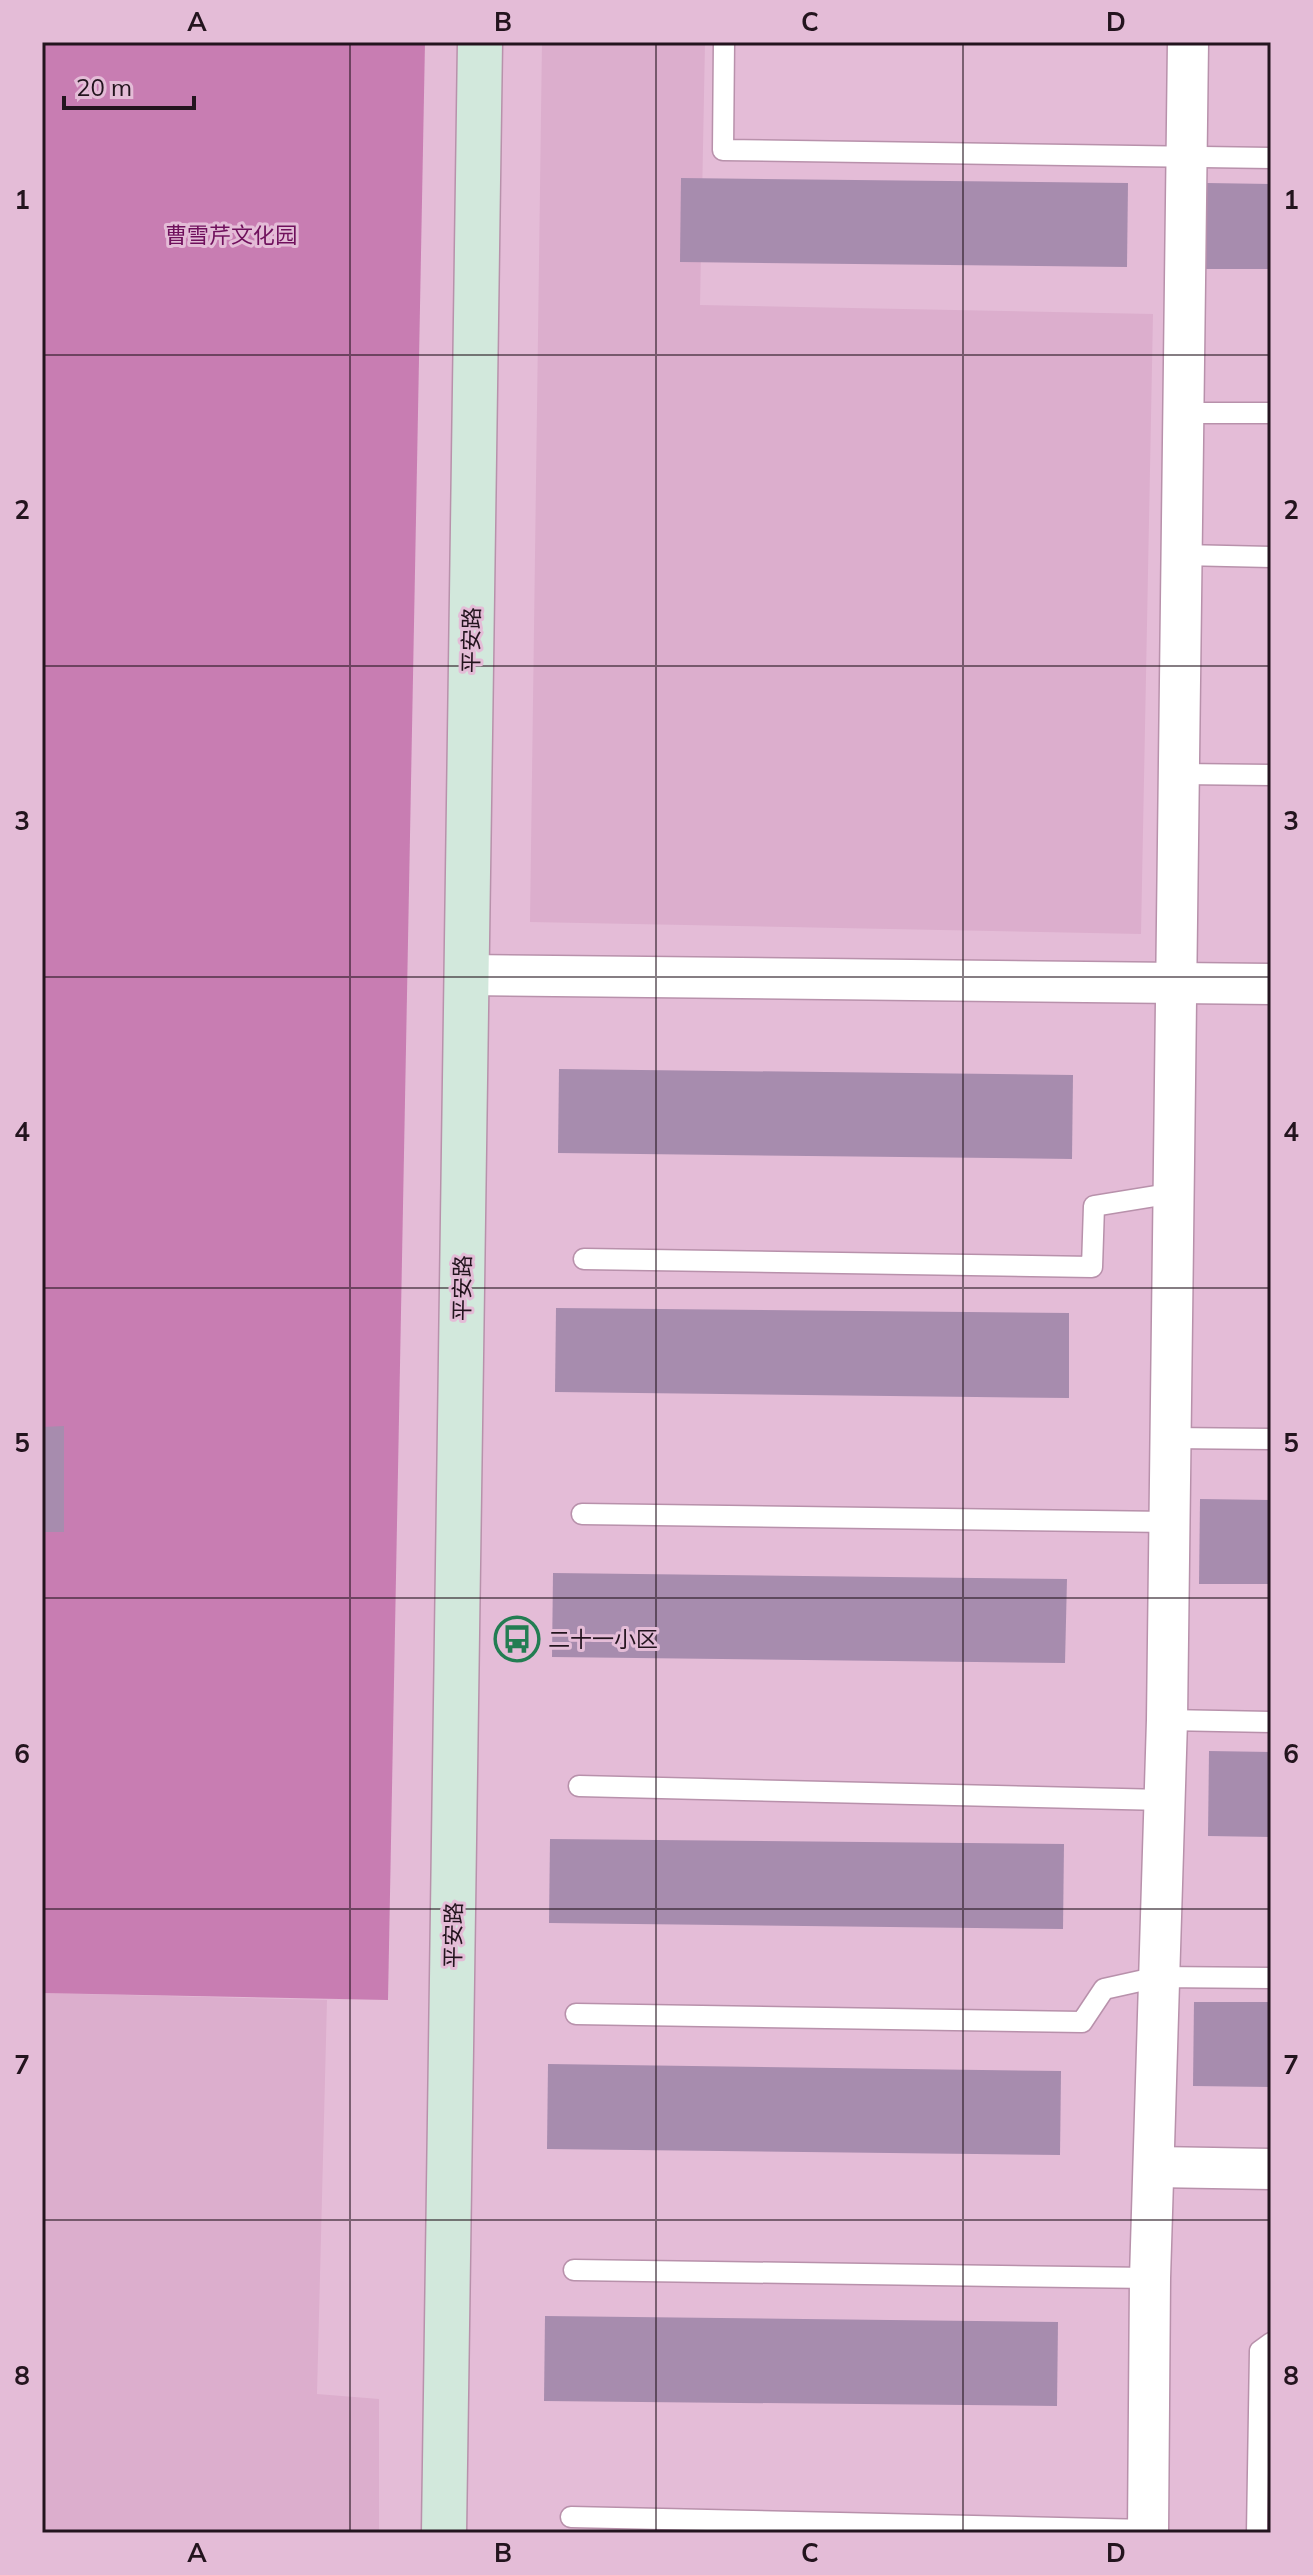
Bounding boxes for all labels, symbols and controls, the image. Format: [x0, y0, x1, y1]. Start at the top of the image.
text: A [187, 5, 207, 38]
text: B [494, 5, 512, 38]
text: C [801, 5, 819, 38]
text: D [1106, 5, 1126, 38]
scale bar [64, 60, 194, 110]
text: 20 m [76, 72, 132, 102]
text: 1 [14, 183, 30, 216]
text: 1 [1283, 183, 1299, 216]
park label: 曹雪芹文化园 [165, 221, 297, 249]
text: 2 [14, 493, 30, 526]
text: 2 [1283, 493, 1299, 526]
street label: 平安路 [456, 607, 486, 673]
text: 3 [14, 804, 30, 837]
text: 3 [1283, 804, 1299, 837]
text: 4 [14, 1115, 30, 1148]
text: 4 [1283, 1115, 1299, 1148]
street label: 平安路 [447, 1255, 477, 1321]
text: 5 [14, 1426, 30, 1459]
text: 5 [1283, 1426, 1299, 1459]
bus stop icon: 二十一小区 [493, 1615, 541, 1663]
place label: 二十一小区 [548, 1625, 658, 1653]
text: 6 [14, 1737, 30, 1770]
text: 6 [1283, 1737, 1299, 1770]
street label: 平安路 [438, 1902, 468, 1968]
text: 7 [14, 2048, 30, 2081]
text: 7 [1283, 2048, 1299, 2081]
text: 8 [14, 2359, 30, 2392]
text: 8 [1283, 2359, 1299, 2392]
text: A [187, 2536, 207, 2569]
text: B [494, 2536, 512, 2569]
text: C [801, 2536, 819, 2569]
text: D [1106, 2536, 1126, 2569]

